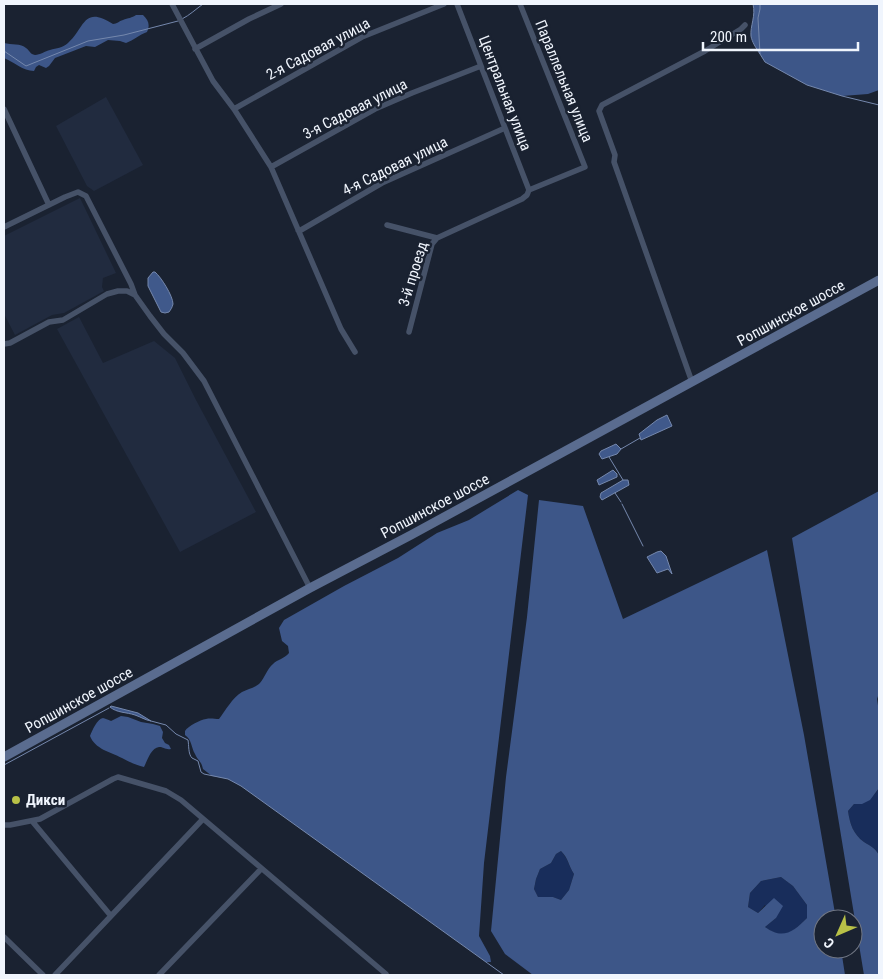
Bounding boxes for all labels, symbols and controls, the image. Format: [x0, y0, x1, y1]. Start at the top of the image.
street label: 2-я Садовая улица [263, 14, 373, 84]
street label: Параллельная улица [531, 17, 597, 145]
scale bar [703, 20, 858, 52]
text: 200 m [710, 28, 747, 46]
street label: Центральная улица [475, 33, 535, 153]
street label: 3-я Садовая улица [300, 75, 410, 143]
street label: 4-я Садовая улица [339, 133, 451, 199]
street label: 3-й проезд [395, 240, 431, 308]
street label: Ропшинское шоссе [734, 276, 848, 350]
street label: Ропшинское шоссе [378, 470, 492, 542]
street label: Ропшинское шоссе [22, 663, 136, 737]
place label: Дикси [26, 791, 65, 809]
marker: Дикси [10, 794, 22, 806]
north arrow [813, 909, 863, 959]
text: С [820, 935, 837, 952]

